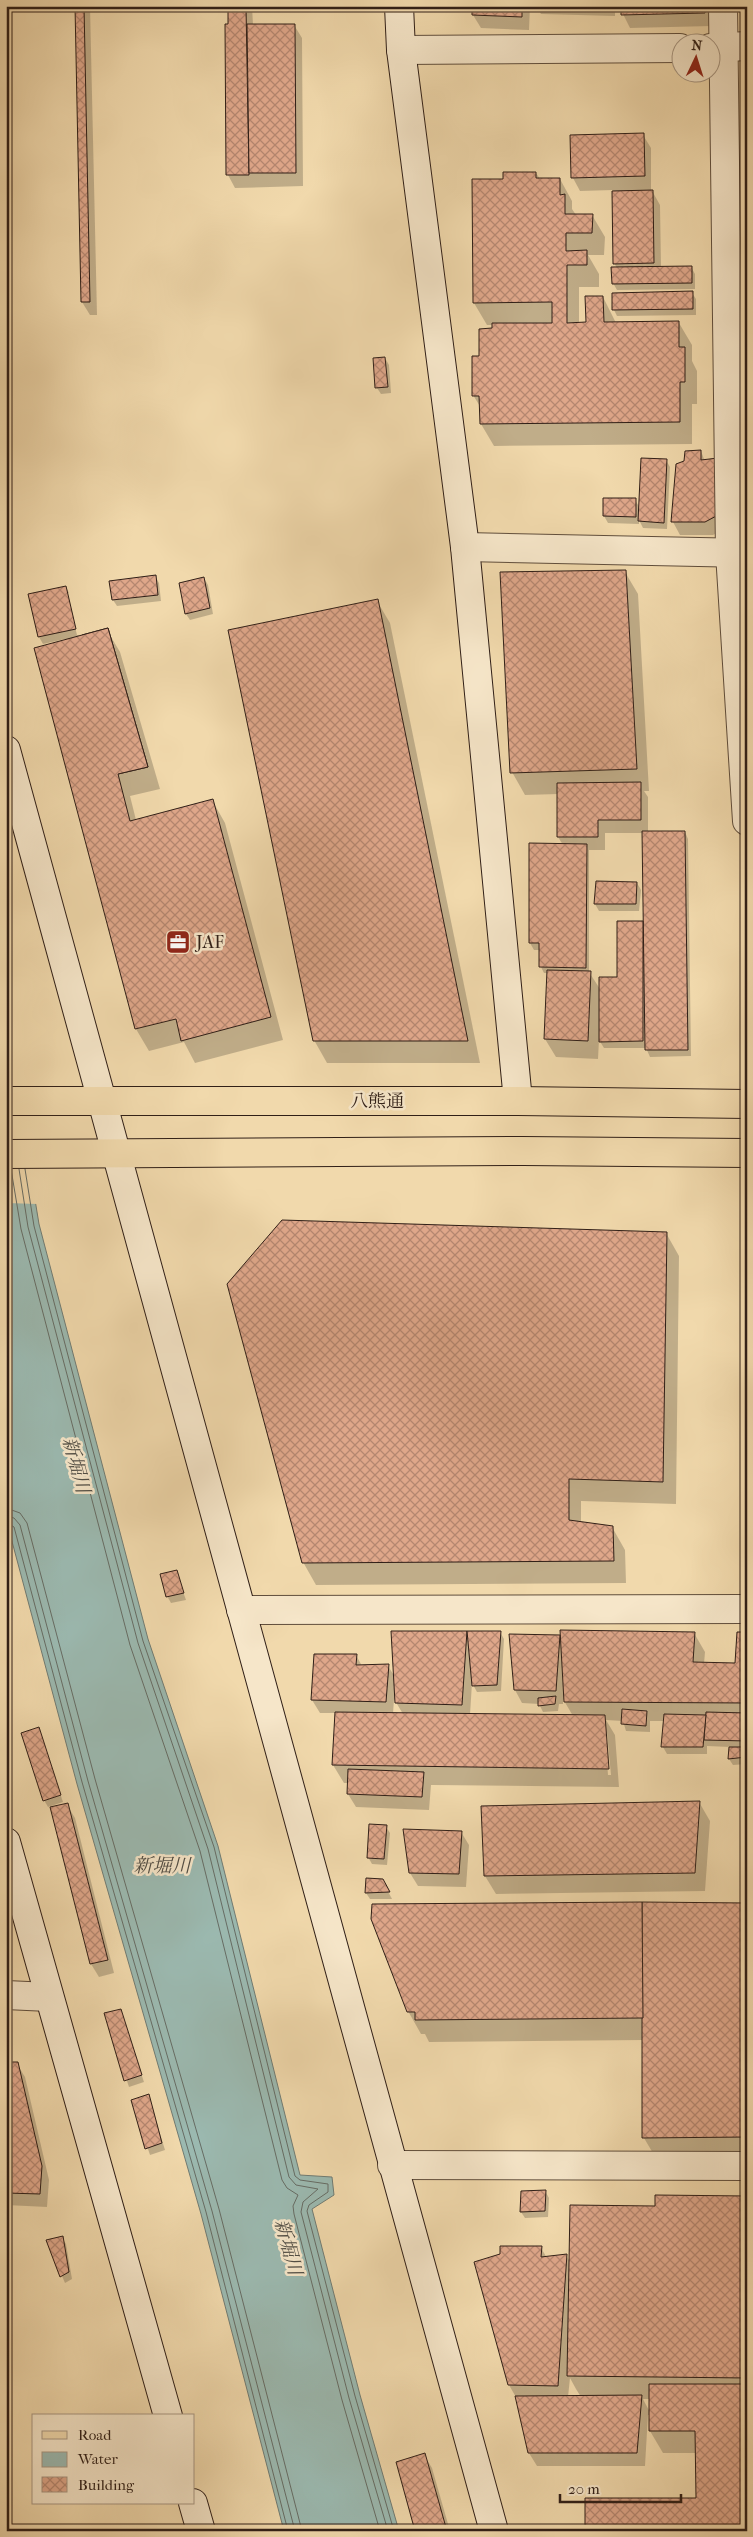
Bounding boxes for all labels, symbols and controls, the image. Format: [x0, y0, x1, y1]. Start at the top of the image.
north arrow [670, 32, 720, 82]
text: N [691, 37, 703, 54]
office icon: JAF [165, 929, 191, 955]
place label: JAF [194, 932, 224, 953]
street label: 八熊通 [350, 1091, 404, 1112]
water label: 新堀川 [58, 1435, 95, 1497]
water label: 新堀川 [133, 1855, 192, 1877]
water label: 新堀川 [270, 2217, 307, 2279]
legend [32, 2414, 195, 2504]
text: Road [78, 2426, 112, 2444]
text: Water [77, 2450, 118, 2468]
scale bar [560, 2472, 682, 2504]
text: Building [78, 2476, 135, 2494]
text: 20 m [568, 2480, 600, 2498]

